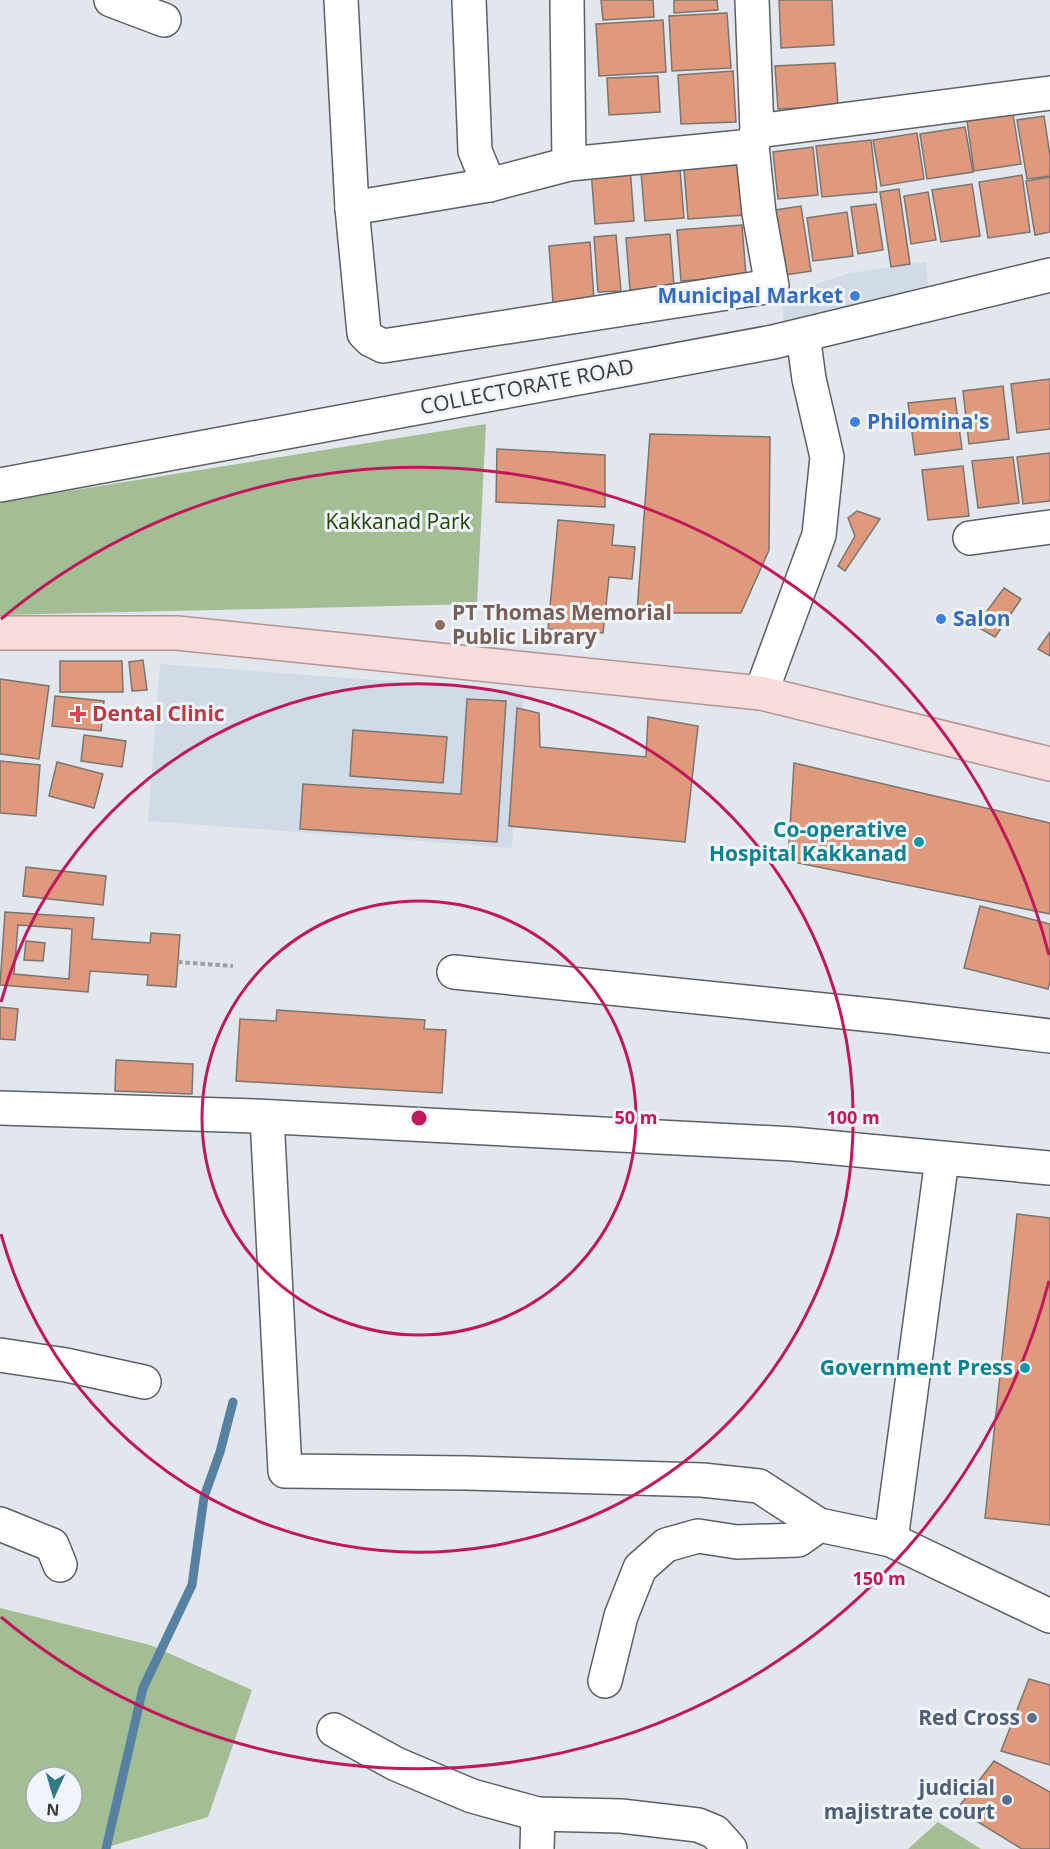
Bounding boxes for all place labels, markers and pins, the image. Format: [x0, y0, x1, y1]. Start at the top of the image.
place label: Municipal Market [658, 281, 843, 309]
marker: Municipal Market [848, 289, 862, 303]
place label: Philomina's [867, 407, 989, 435]
marker: Philomina's [848, 415, 862, 429]
place label: PT Thomas Memorial Public Library [452, 598, 672, 650]
place label: Salon [953, 604, 1010, 632]
marker: Salon [934, 612, 948, 626]
marker: PT Thomas Memorial Public Library [433, 618, 447, 632]
place label: Dental Clinic [92, 699, 225, 727]
marker: Dental Clinic [69, 705, 87, 723]
place label: Co-operative Hospital Kakkanad [709, 815, 907, 867]
marker: Co-operative Hospital Kakkanad [912, 835, 926, 849]
centre of rings [409, 1108, 429, 1128]
place label: Government Press [820, 1353, 1013, 1381]
marker: Government Press [1018, 1361, 1032, 1375]
place label: Red Cross [918, 1703, 1020, 1731]
marker: Red Cross [1025, 1711, 1039, 1725]
place label: judicial majistrate court [824, 1773, 995, 1825]
marker: judicial majistrate court [1000, 1793, 1014, 1807]

